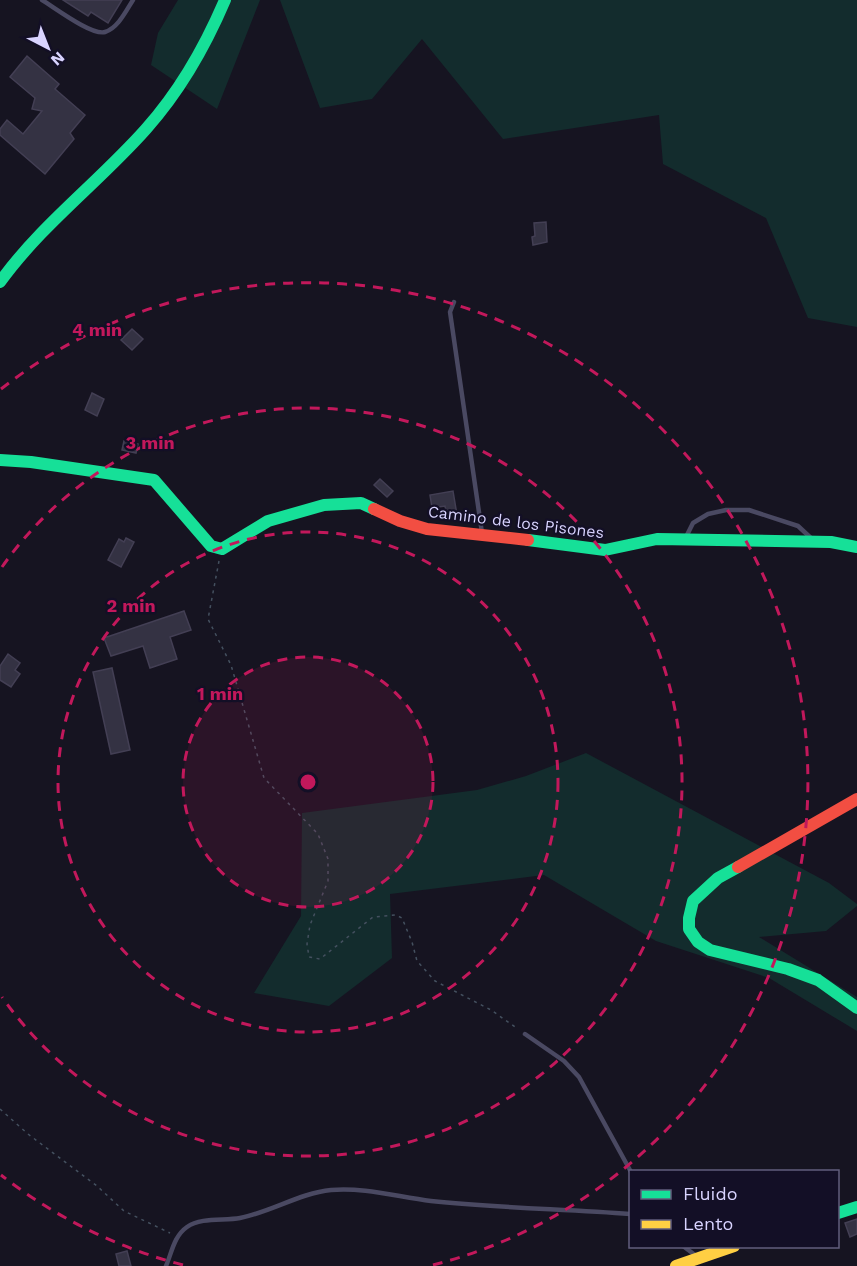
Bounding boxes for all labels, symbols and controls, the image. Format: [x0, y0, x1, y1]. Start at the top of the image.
north arrow [18, 18, 78, 78]
text: N [47, 48, 68, 70]
text: 4 min [72, 319, 122, 340]
text: 3 min [125, 432, 175, 453]
street label: Camino de los Pisones [427, 502, 605, 542]
text: 2 min [106, 595, 156, 616]
text: 1 min [197, 683, 243, 704]
centre of rings [298, 772, 318, 792]
legend [629, 1170, 839, 1248]
text: Fluido [683, 1183, 737, 1204]
text: Lento [683, 1213, 733, 1234]

